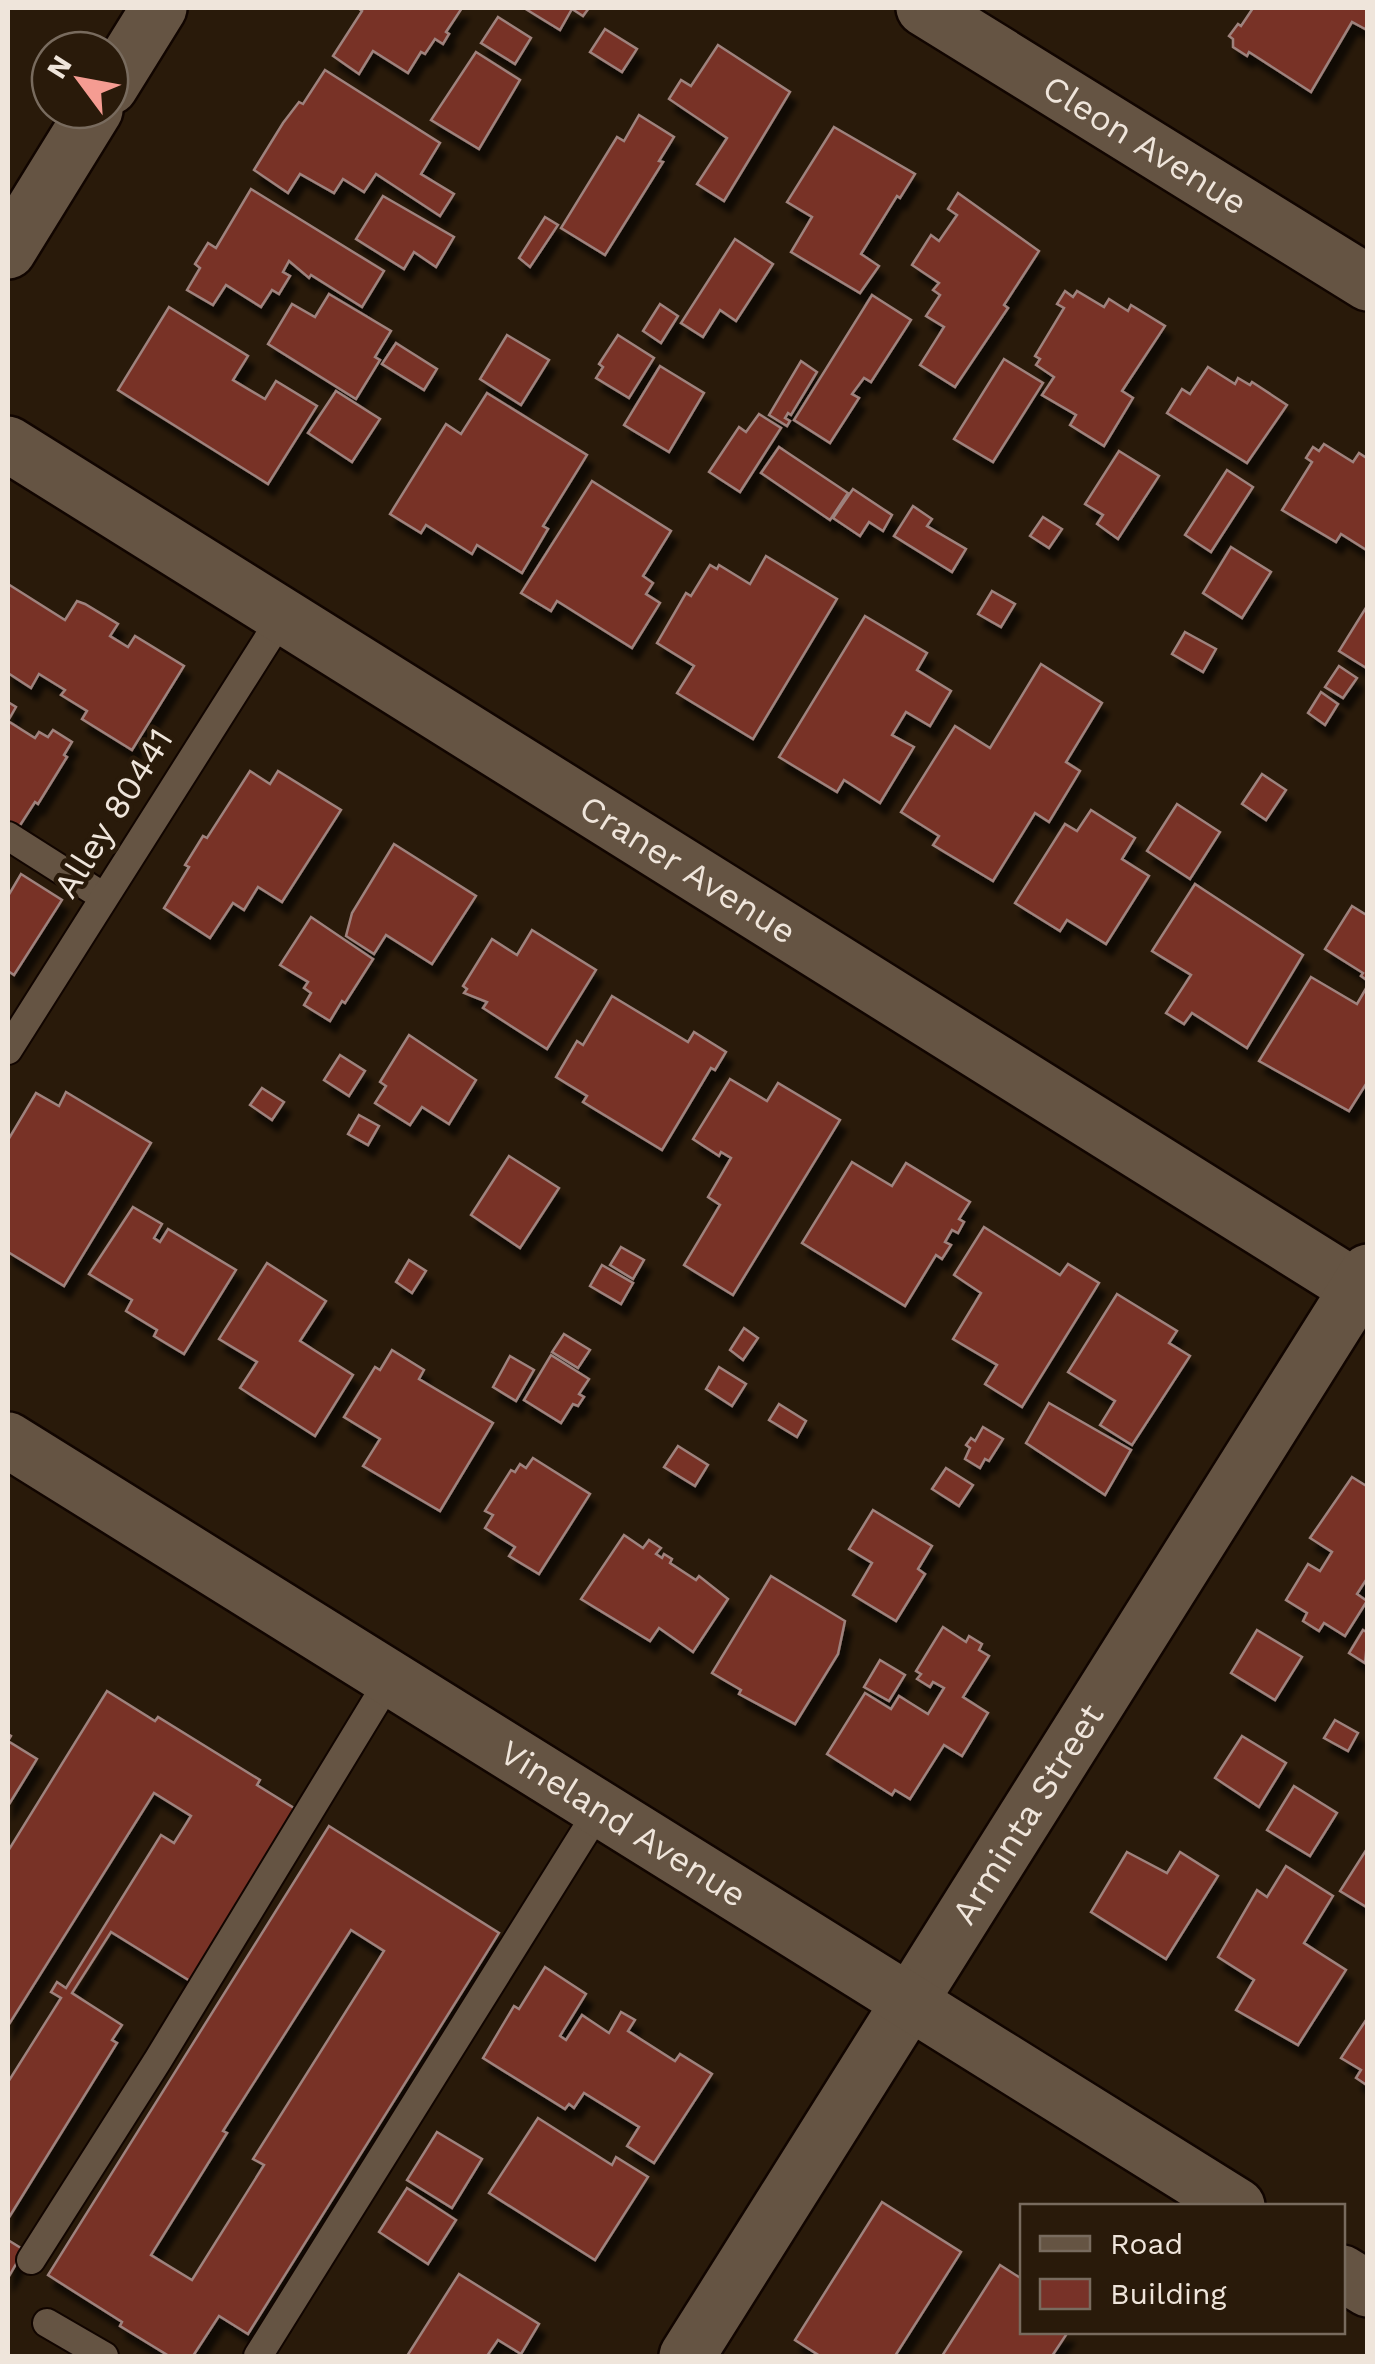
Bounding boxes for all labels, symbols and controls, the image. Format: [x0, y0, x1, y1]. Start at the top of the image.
north arrow [30, 30, 130, 130]
text: N [40, 49, 79, 85]
street label: Cleon Avenue [1035, 66, 1255, 224]
street label: Alley 80441 [44, 720, 182, 906]
street label: Craner Avenue [572, 786, 804, 953]
street label: Arminta Street [943, 1696, 1113, 1932]
street label: Vineland Avenue [492, 1731, 754, 1916]
legend [1020, 2204, 1345, 2334]
text: Road [1110, 2226, 1183, 2261]
text: Building [1110, 2276, 1227, 2311]

